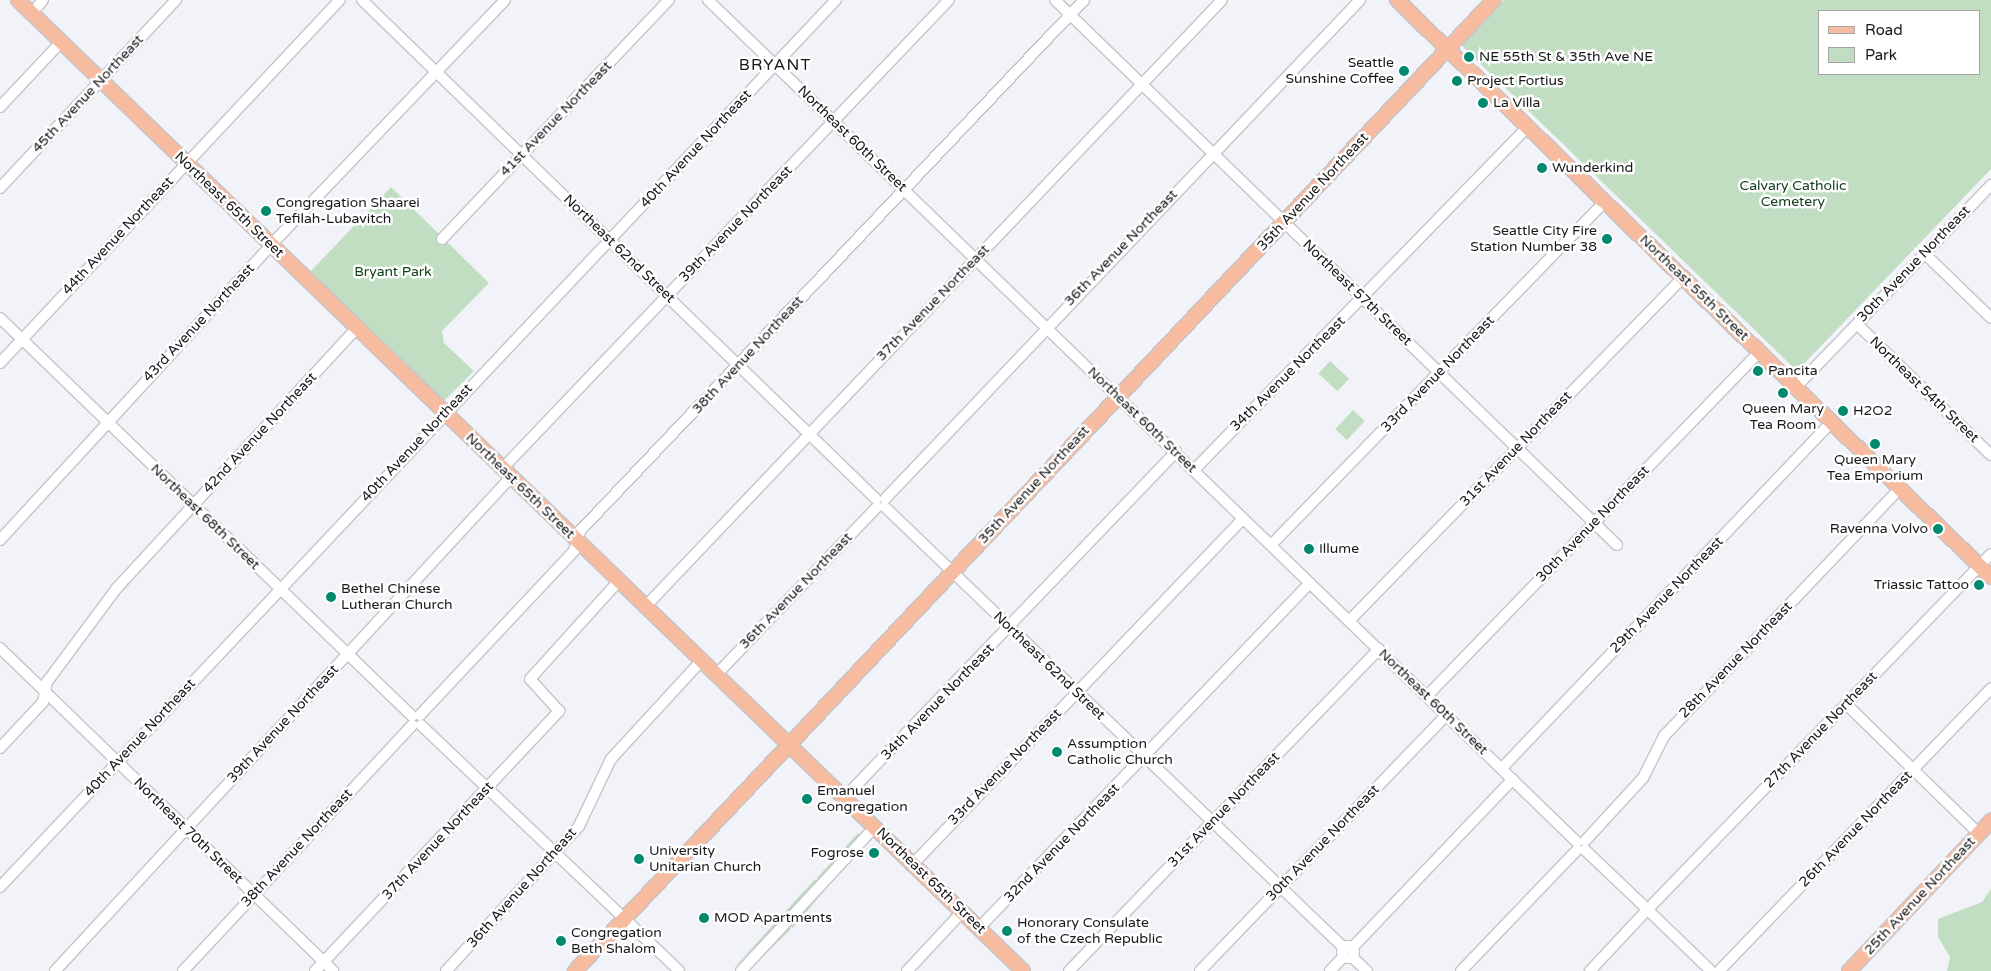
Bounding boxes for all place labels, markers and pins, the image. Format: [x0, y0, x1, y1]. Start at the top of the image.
place label: NE 55th St & 35th Ave NE [1479, 49, 1653, 65]
marker: NE 55th St & 35th Ave NE [1463, 51, 1475, 63]
place label: Seattle Sunshine Coffee [1285, 55, 1394, 88]
marker: Seattle Sunshine Coffee [1398, 65, 1410, 77]
place label: Project Fortius [1467, 73, 1564, 89]
marker: Project Fortius [1451, 75, 1463, 87]
place label: La Villa [1493, 95, 1540, 111]
marker: La Villa [1477, 97, 1489, 109]
place label: Wunderkind [1552, 160, 1633, 176]
marker: Wunderkind [1536, 162, 1548, 174]
place label: Congregation Shaarei Tefilah-Lubavitch [276, 195, 420, 228]
marker: Congregation Shaarei Tefilah-Lubavitch [260, 205, 272, 217]
place label: Seattle City Fire Station Number 38 [1470, 223, 1597, 256]
marker: Seattle City Fire Station Number 38 [1601, 233, 1613, 245]
place label: Pancita [1768, 363, 1818, 379]
marker: Pancita [1752, 365, 1764, 377]
marker: Queen Mary Tea Room [1777, 387, 1789, 399]
place label: Queen Mary Tea Room [1742, 401, 1824, 434]
place label: H2O2 [1853, 403, 1893, 419]
marker: H2O2 [1837, 405, 1849, 417]
marker: Queen Mary Tea Emporium [1869, 438, 1881, 450]
place label: Queen Mary Tea Emporium [1827, 452, 1923, 484]
place label: Ravenna Volvo [1830, 521, 1928, 537]
marker: Ravenna Volvo [1932, 523, 1944, 535]
place label: Illume [1319, 541, 1359, 557]
marker: Illume [1303, 543, 1315, 555]
place label: Triassic Tattoo [1874, 577, 1969, 593]
marker: Triassic Tattoo [1973, 579, 1985, 591]
place label: Bethel Chinese Lutheran Church [341, 581, 453, 614]
marker: Bethel Chinese Lutheran Church [325, 591, 337, 603]
place label: Assumption Catholic Church [1067, 736, 1173, 769]
marker: Assumption Catholic Church [1051, 746, 1063, 758]
place label: Emanuel Congregation [817, 783, 908, 816]
marker: Emanuel Congregation [801, 793, 813, 805]
place label: University Unitarian Church [649, 843, 761, 876]
place label: Fogrose [810, 845, 864, 861]
marker: Fogrose [868, 847, 880, 859]
marker: University Unitarian Church [633, 853, 645, 865]
place label: MOD Apartments [714, 910, 832, 926]
marker: MOD Apartments [698, 912, 710, 924]
place label: Honorary Consulate of the Czech Republic [1017, 915, 1163, 948]
place label: Congregation Beth Shalom [571, 925, 662, 958]
marker: Honorary Consulate of the Czech Republic [1001, 925, 1013, 937]
marker: Congregation Beth Shalom [555, 935, 567, 947]

